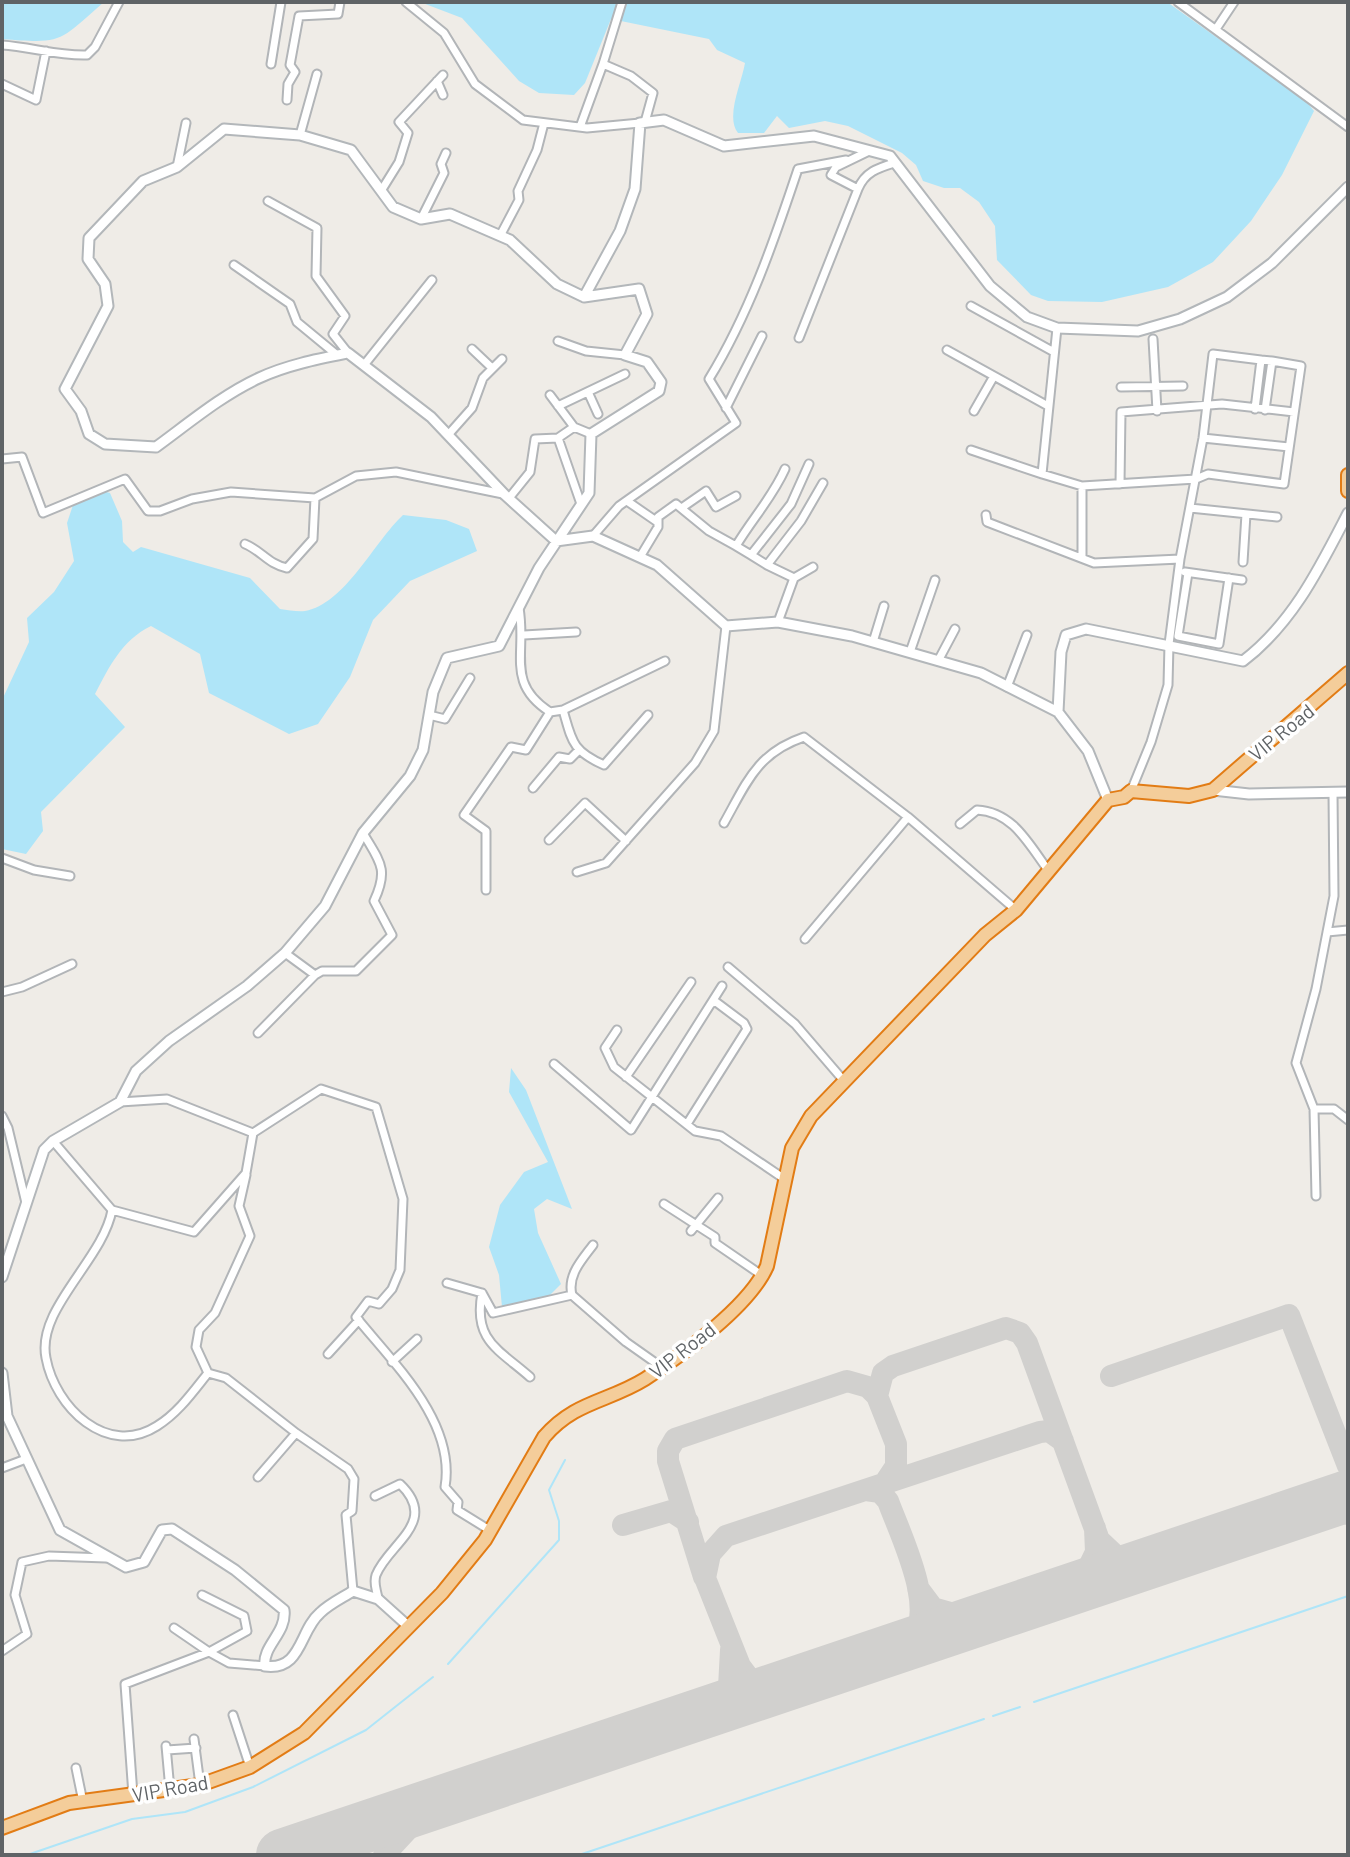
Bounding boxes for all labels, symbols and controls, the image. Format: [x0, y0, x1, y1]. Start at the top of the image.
street label: VIP Road [1244, 698, 1318, 766]
street label: VIP Road [644, 1317, 720, 1383]
street label: VIP Road [130, 1769, 210, 1807]

